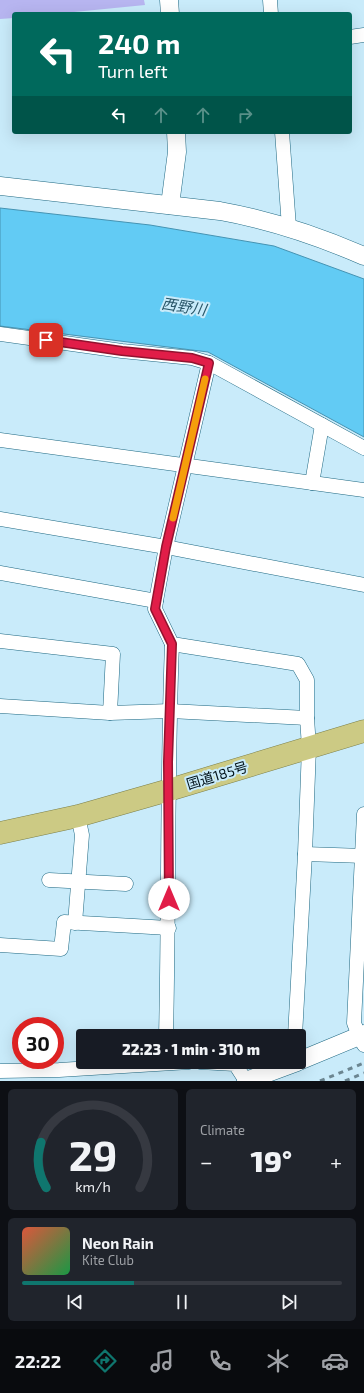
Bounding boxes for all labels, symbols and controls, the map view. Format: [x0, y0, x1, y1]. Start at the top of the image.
text: 240 m [98, 26, 181, 60]
icon: left [32, 28, 84, 80]
text: Turn left [98, 60, 168, 82]
icon: left [108, 104, 130, 126]
icon: ahead [150, 104, 172, 126]
icon: ahead [192, 104, 214, 126]
icon: right [234, 104, 256, 126]
water label: 西野川 [160, 294, 210, 319]
pin [29, 323, 63, 357]
icon: arrive [35, 329, 57, 351]
street label: 国道185号 [184, 758, 250, 792]
position arrow [148, 878, 190, 920]
speed limit sign: 30 [12, 1017, 64, 1069]
text: 22:23 · 1 min · 310 m [122, 1040, 260, 1058]
text: Climate [200, 1122, 245, 1138]
text: 29 [69, 1128, 117, 1178]
text: 19° [251, 1142, 292, 1178]
text: − [200, 1148, 213, 1174]
text: + [330, 1148, 342, 1174]
text: km/h [75, 1177, 111, 1194]
text: Neon Rain [82, 1234, 154, 1252]
text: Kite Club [82, 1252, 134, 1268]
icon: previous [64, 1291, 86, 1313]
icon: pause [171, 1291, 193, 1313]
icon: next [278, 1291, 300, 1313]
icon: directions [91, 1347, 119, 1375]
icon: music [148, 1347, 176, 1375]
icon: phone [206, 1347, 234, 1375]
icon: climate [264, 1347, 292, 1375]
icon: car [321, 1347, 349, 1375]
text: 22:22 [15, 1350, 61, 1372]

